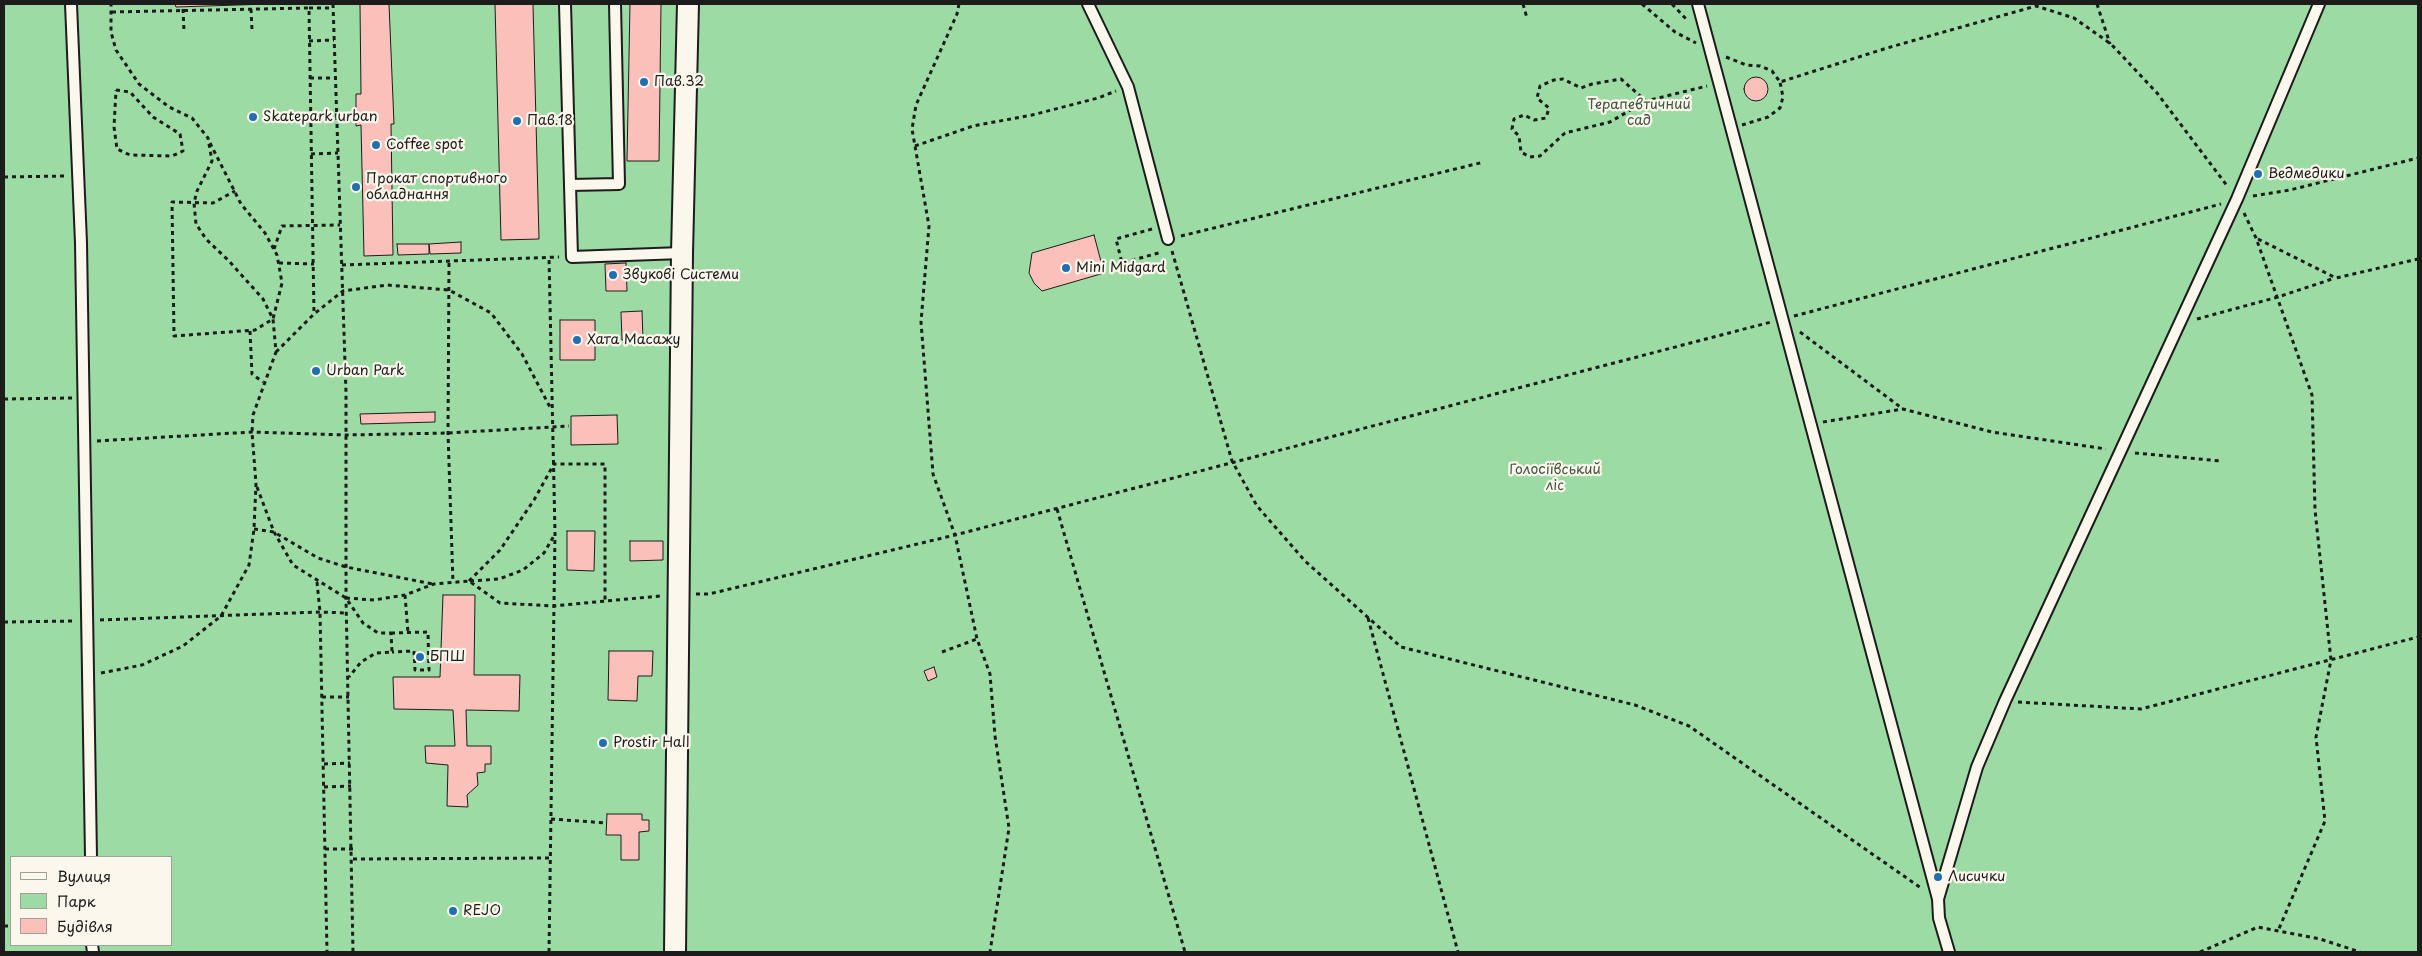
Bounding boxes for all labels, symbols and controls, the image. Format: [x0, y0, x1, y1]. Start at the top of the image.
place label: Пав.32 [654, 74, 704, 90]
marker: Пав.32 [638, 76, 650, 88]
park label: Терапевтичний сад [1587, 97, 1691, 130]
place label: Skatepark urban [263, 109, 378, 125]
marker: Skatepark urban [247, 111, 259, 123]
place label: Пав.18 [527, 113, 573, 129]
marker: Пав.18 [511, 115, 523, 127]
place label: Coffee spot [386, 137, 463, 153]
marker: Coffee spot [370, 139, 382, 151]
place label: Ведмедики [2268, 166, 2345, 182]
marker: Ведмедики [2252, 168, 2264, 180]
place label: Прокат спортивного обладнання [366, 171, 507, 203]
marker: Прокат спортивного обладнання [350, 181, 362, 193]
place label: Mini Midgard [1076, 260, 1166, 276]
marker: Mini Midgard [1060, 262, 1072, 274]
place label: Звукові Системи [623, 267, 739, 283]
marker: Звукові Системи [607, 269, 619, 281]
place label: Хата Масажу [587, 332, 681, 348]
marker: Хата Масажу [571, 334, 583, 346]
place label: Urban Park [326, 363, 404, 379]
marker: Urban Park [310, 365, 322, 377]
park label: Голосіївський ліс [1509, 462, 1601, 494]
place label: БПШ [430, 649, 465, 665]
marker: БПШ [414, 651, 426, 663]
place label: Prostir Hall [613, 735, 690, 751]
marker: Prostir Hall [597, 737, 609, 749]
legend [10, 856, 172, 946]
text: Вулиця [57, 864, 111, 887]
place label: Лисички [1948, 869, 2005, 885]
marker: Лисички [1932, 871, 1944, 883]
text: Парк [57, 889, 96, 912]
place label: REJO [463, 903, 501, 919]
marker: REJO [447, 905, 459, 917]
text: Будівля [57, 914, 113, 937]

